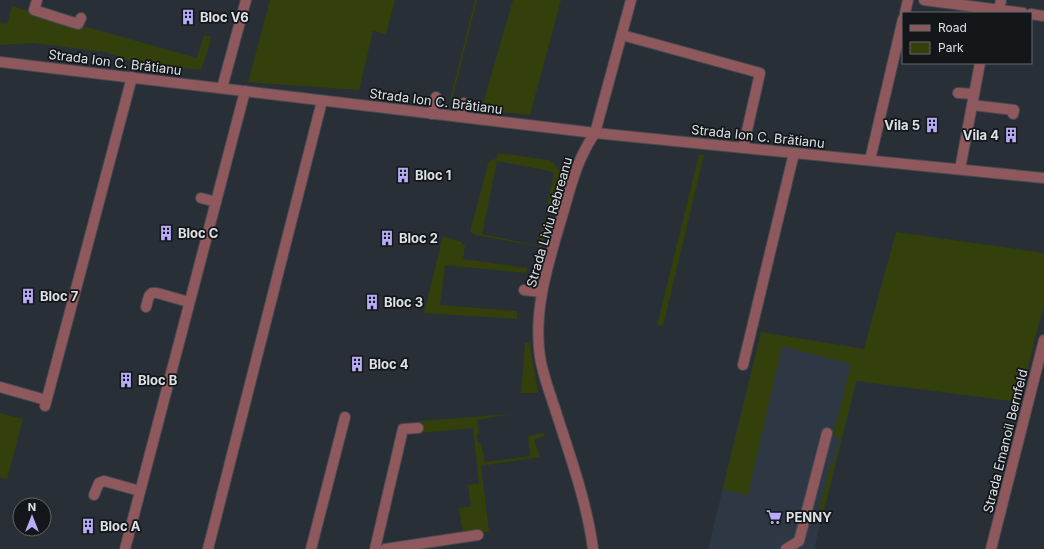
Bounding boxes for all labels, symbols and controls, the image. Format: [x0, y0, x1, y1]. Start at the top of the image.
building icon: Bloc V6 [179, 8, 197, 26]
place label: Bloc V6 [200, 9, 249, 25]
legend [902, 12, 1032, 64]
text: Road [938, 20, 967, 35]
text: Park [938, 40, 964, 55]
street label: Strada Ion C. Brătianu [48, 46, 182, 78]
street label: Strada Ion C. Brătianu [369, 85, 503, 117]
building icon: Vila 5 [923, 116, 941, 134]
place label: Vila 5 [884, 117, 920, 133]
street label: Strada Ion C. Brătianu [691, 121, 825, 151]
building icon: Vila 4 [1002, 126, 1020, 144]
place label: Vila 4 [963, 127, 999, 143]
street label: Strada Liviu Rebreanu [523, 155, 575, 289]
building icon: Bloc 1 [394, 166, 412, 184]
place label: Bloc 1 [415, 167, 451, 183]
building icon: Bloc C [157, 224, 175, 242]
place label: Bloc C [178, 225, 219, 241]
building icon: Bloc 2 [378, 229, 396, 247]
place label: Bloc 2 [399, 230, 438, 246]
building icon: Bloc 7 [19, 287, 37, 305]
place label: Bloc 7 [40, 288, 79, 304]
building icon: Bloc 3 [363, 293, 381, 311]
place label: Bloc 3 [384, 294, 423, 310]
building icon: Bloc 4 [348, 355, 366, 373]
place label: Bloc 4 [369, 356, 409, 372]
street label: Strada Emanoil Bernfeld [979, 367, 1031, 515]
building icon: Bloc B [117, 371, 135, 389]
place label: Bloc B [138, 372, 178, 388]
north arrow [12, 497, 52, 537]
text: N [28, 500, 36, 514]
supermarket icon: PENNY [765, 508, 783, 526]
place label: PENNY [786, 509, 832, 525]
building icon: Bloc A [79, 517, 97, 535]
place label: Bloc A [100, 518, 141, 534]

